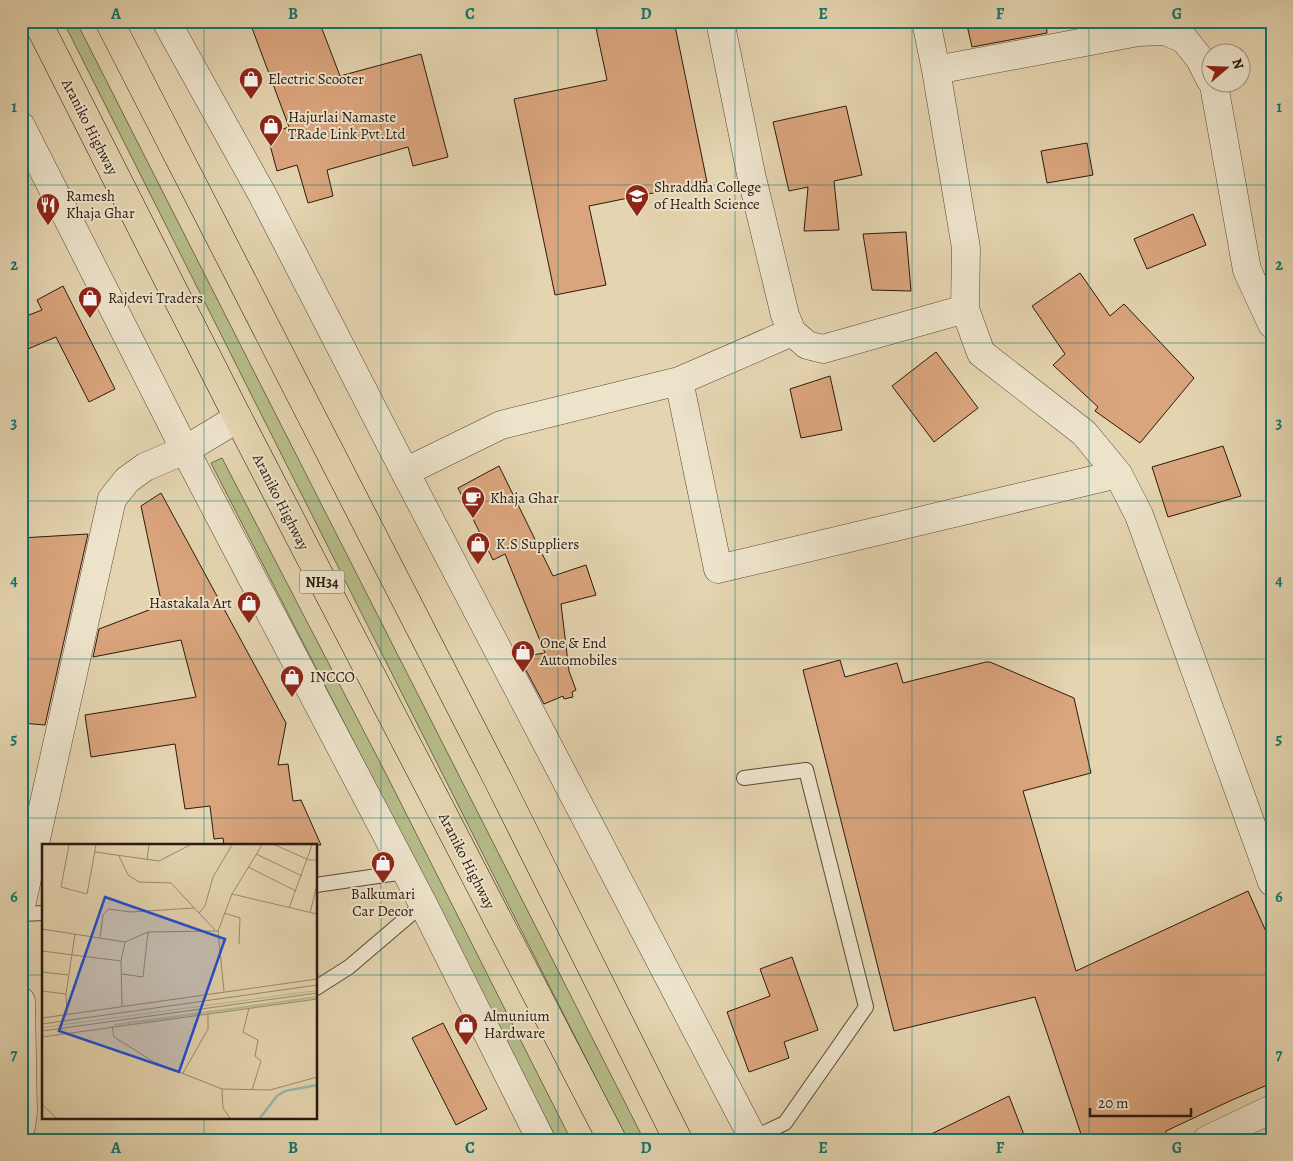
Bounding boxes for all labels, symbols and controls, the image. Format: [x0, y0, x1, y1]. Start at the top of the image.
text: A [110, 3, 122, 25]
text: B [288, 3, 298, 25]
text: C [465, 3, 475, 25]
text: D [640, 3, 652, 25]
text: E [818, 3, 828, 25]
text: F [996, 3, 1005, 25]
text: G [1172, 3, 1182, 25]
north arrow [1200, 42, 1250, 92]
text: N [1227, 56, 1248, 72]
shop icon: Electric Scooter [238, 66, 264, 100]
place label: Electric Scooter [268, 69, 364, 89]
street label: Araniko Highway [57, 75, 123, 179]
text: 1 [11, 96, 17, 118]
text: 1 [1276, 96, 1282, 118]
place label: Hajurlai Namaste TRade Link Pvt.Ltd [288, 107, 406, 144]
shop icon: Hajurlai Namaste TRade Link Pvt.Ltd [258, 113, 284, 147]
place label: Shraddha College of Health Science [654, 177, 761, 214]
school or university icon: Shraddha College of Health Science [624, 183, 650, 217]
place label: Ramesh Khaja Ghar [66, 186, 135, 223]
restaurant icon: Ramesh Khaja Ghar [35, 192, 61, 226]
text: 2 [10, 254, 18, 276]
text: 2 [1275, 254, 1283, 276]
shop icon: Rajdevi Traders [77, 285, 103, 319]
place label: Rajdevi Traders [108, 288, 203, 308]
text: 3 [11, 412, 18, 434]
text: 3 [1276, 412, 1283, 434]
street label: Araniko Highway [248, 450, 314, 554]
cafe icon: Khaja Ghar [460, 485, 486, 519]
place label: Khaja Ghar [490, 488, 559, 508]
shop icon: K.S Suppliers [465, 531, 491, 565]
place label: K.S Suppliers [496, 534, 579, 554]
text: 4 [10, 570, 18, 592]
road number: NH34 [300, 570, 344, 594]
text: 4 [1275, 570, 1283, 592]
shop icon: Hastakala Art [236, 590, 262, 624]
place label: Hastakala Art [149, 593, 232, 613]
place label: One & End Automobiles [539, 633, 617, 670]
shop icon: One & End Automobiles [510, 639, 536, 673]
shop icon: INCCO [279, 664, 305, 698]
place label: INCCO [310, 667, 355, 687]
text: 5 [11, 728, 18, 750]
text: 5 [1276, 728, 1283, 750]
street label: Araniko Highway [434, 809, 500, 913]
inset map [42, 844, 318, 1118]
shop icon: Balkumari Car Decor [370, 850, 396, 884]
place label: Balkumari Car Decor [351, 884, 415, 921]
text: 6 [10, 886, 18, 908]
text: 6 [1275, 886, 1283, 908]
place label: Almunium Hardware [483, 1006, 550, 1043]
shop icon: Almunium Hardware [453, 1012, 479, 1046]
text: 7 [11, 1044, 18, 1066]
text: 7 [1276, 1044, 1283, 1066]
scale bar [1090, 1086, 1192, 1118]
text: 20 m [1098, 1093, 1129, 1113]
text: A [110, 1137, 122, 1159]
text: B [288, 1137, 298, 1159]
text: C [465, 1137, 475, 1159]
text: D [640, 1137, 652, 1159]
text: E [818, 1137, 828, 1159]
text: F [996, 1137, 1005, 1159]
text: G [1172, 1137, 1182, 1159]

